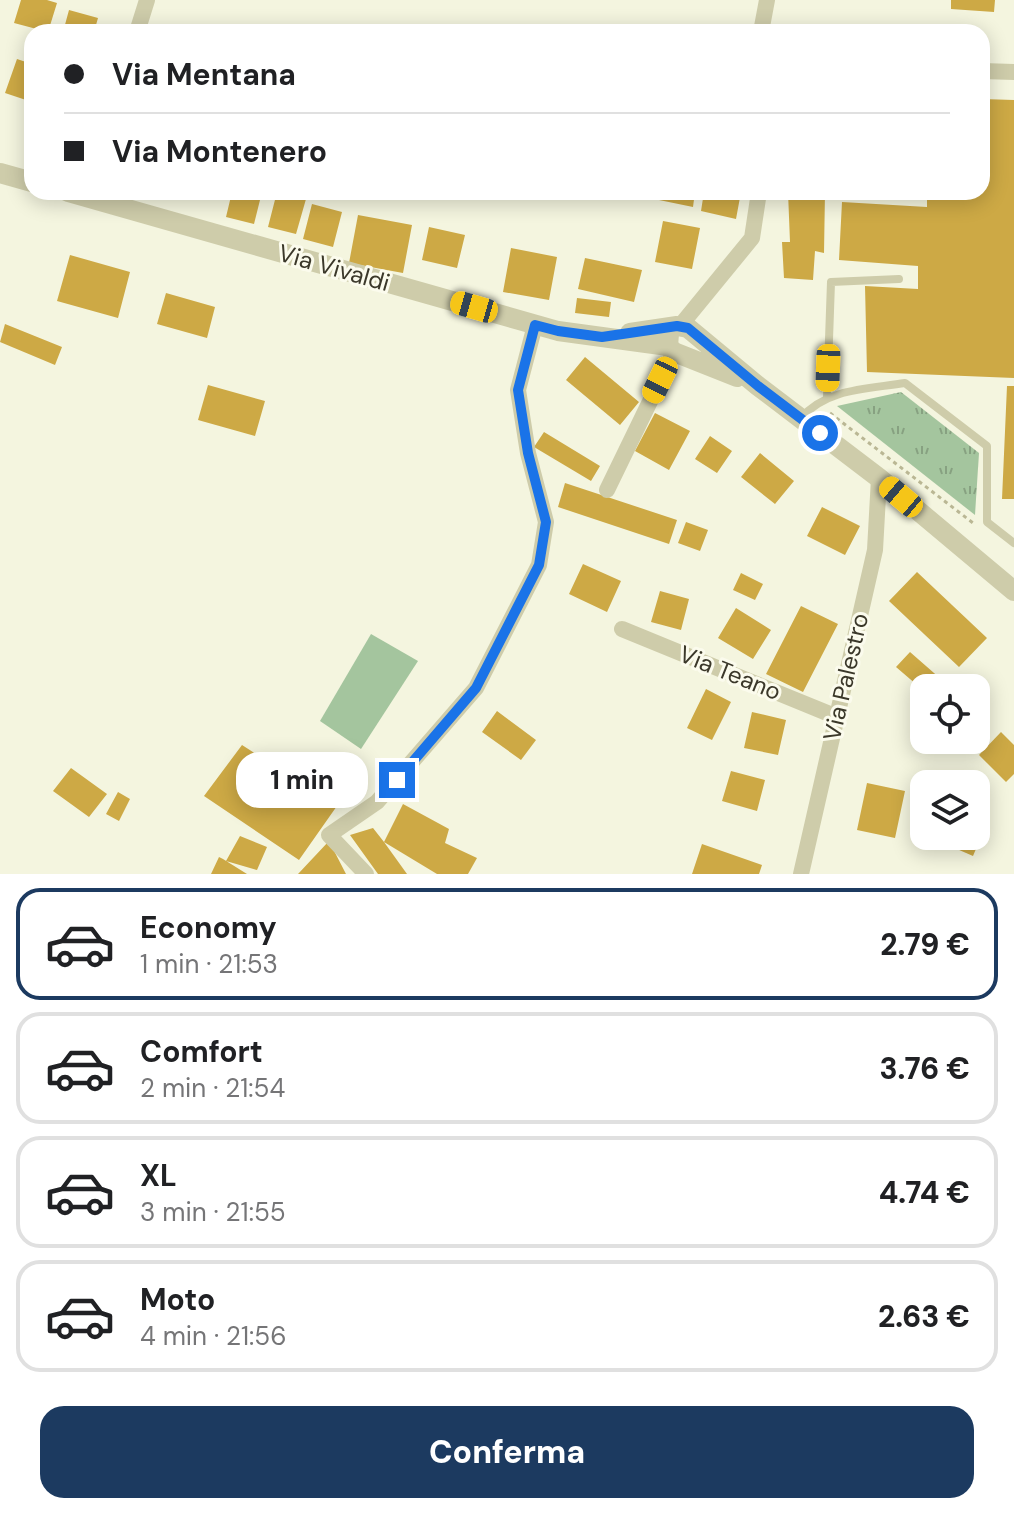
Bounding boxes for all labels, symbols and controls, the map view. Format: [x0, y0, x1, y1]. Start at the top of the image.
text: Via Mentana [112, 55, 296, 94]
text: Via Montenero [112, 132, 327, 171]
street label: Via Vivaldi [275, 237, 393, 298]
car [448, 289, 500, 325]
car [815, 344, 841, 392]
car [639, 353, 681, 407]
route start [802, 415, 838, 451]
car [875, 472, 927, 522]
street label: Via Palestro [816, 610, 875, 744]
street label: Via Teano [675, 638, 786, 707]
map controls [910, 674, 990, 850]
button: locate [910, 674, 990, 754]
callout: 1 min [237, 752, 369, 808]
route end [379, 762, 415, 798]
text: 1 min [270, 763, 334, 797]
button: layers [910, 770, 990, 850]
icon: car [44, 908, 116, 980]
text: Economy [140, 908, 277, 947]
text: 2.79 € [880, 925, 970, 964]
text: 1 min · 21:53 [140, 947, 278, 981]
icon: car [44, 1032, 116, 1104]
text: Comfort [140, 1032, 263, 1071]
text: 3.76 € [879, 1049, 970, 1088]
text: 2 min · 21:54 [140, 1071, 285, 1105]
icon: car [44, 1156, 116, 1228]
text: XL [140, 1156, 177, 1195]
text: 4.74 € [879, 1173, 970, 1212]
text: 3 min · 21:55 [140, 1195, 286, 1229]
icon: car [44, 1280, 116, 1352]
text: Moto [140, 1280, 215, 1319]
text: 2.63 € [878, 1297, 970, 1336]
text: 4 min · 21:56 [140, 1319, 287, 1353]
button: Conferma [40, 1406, 974, 1498]

